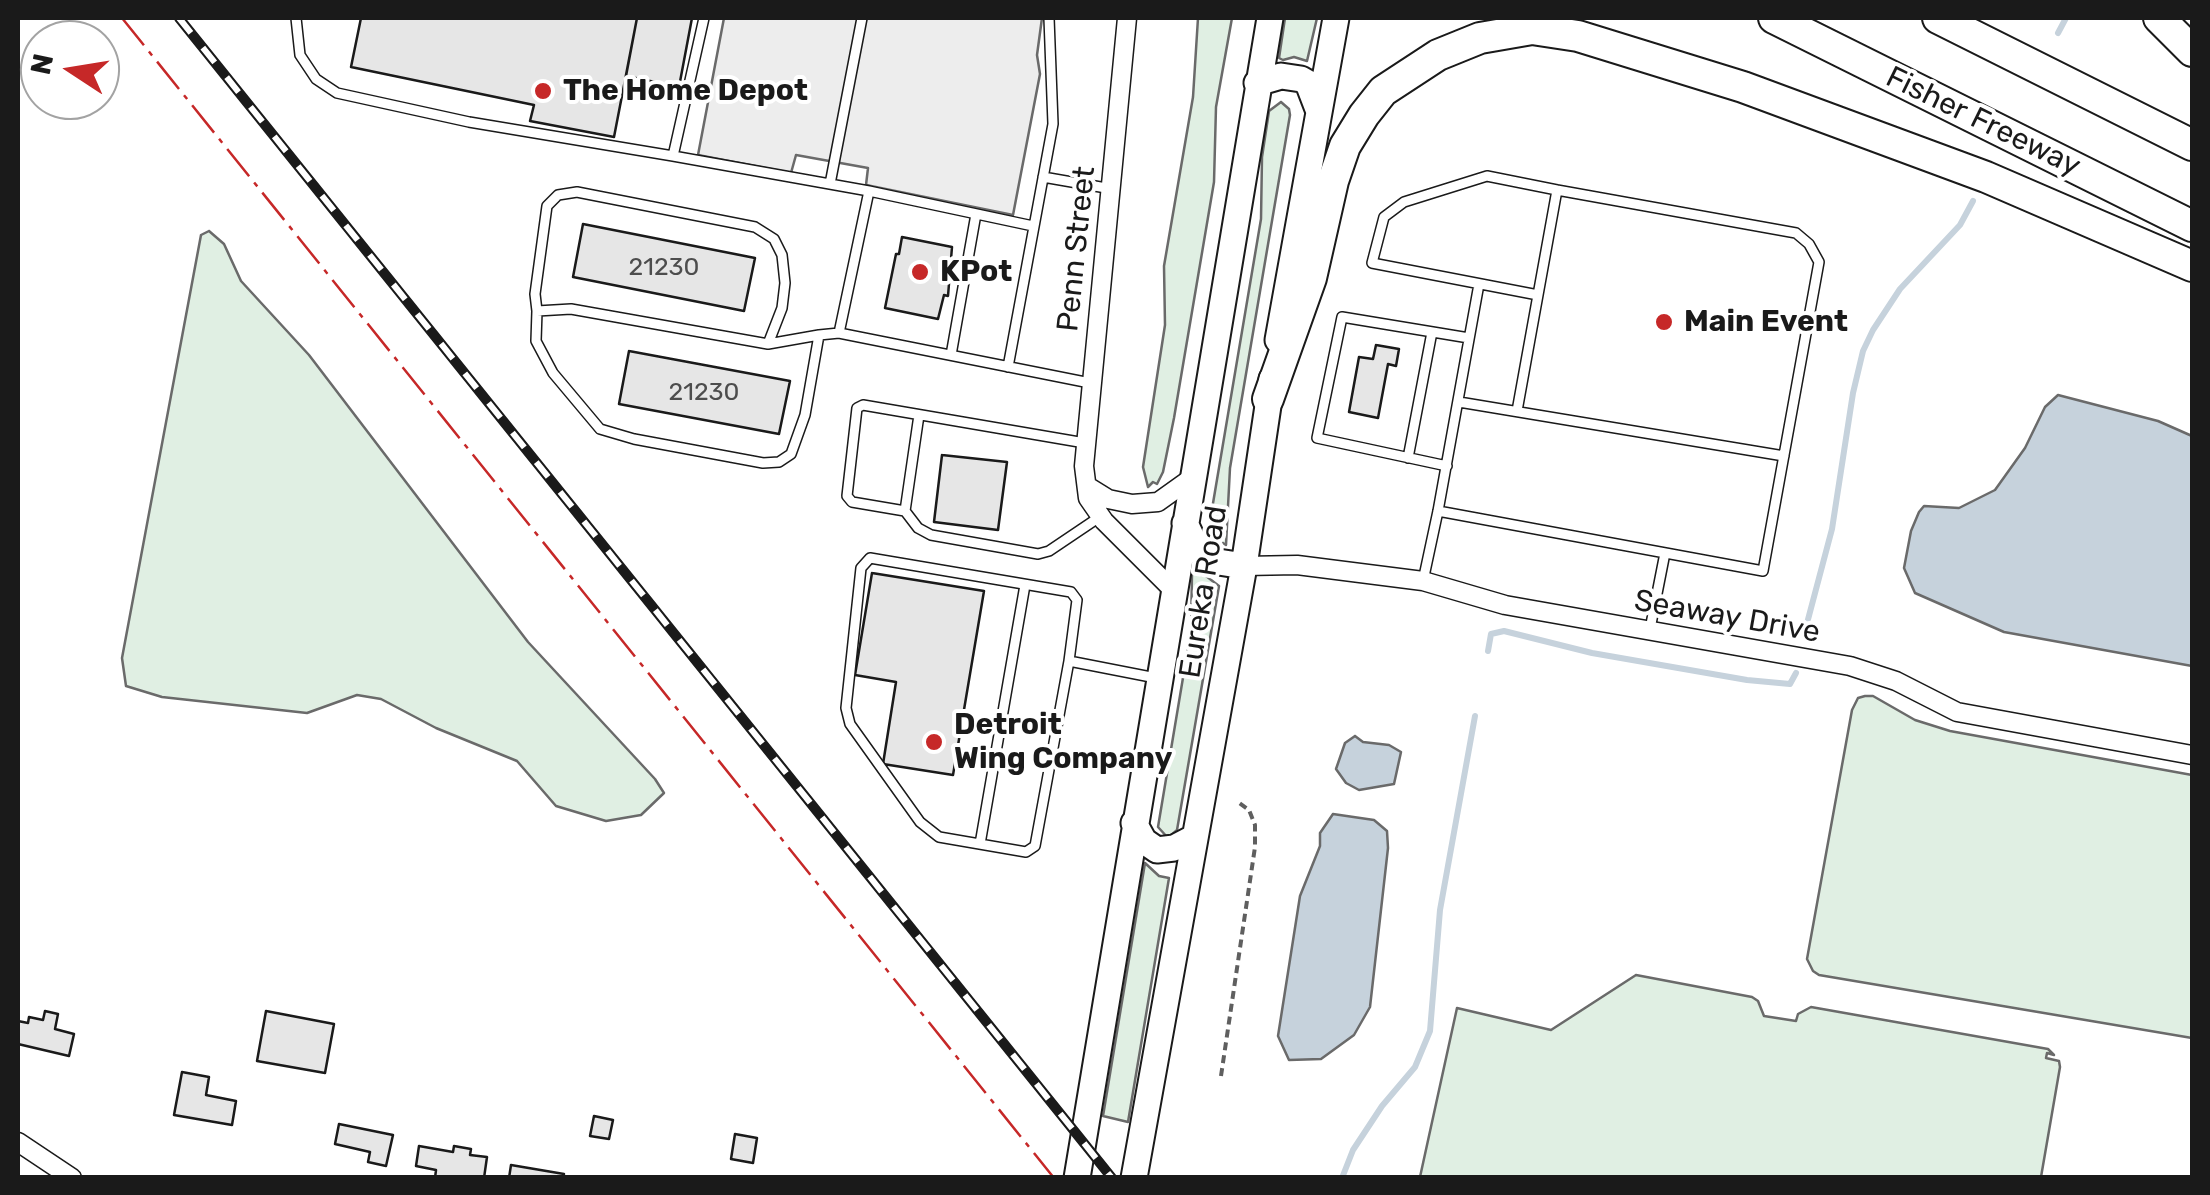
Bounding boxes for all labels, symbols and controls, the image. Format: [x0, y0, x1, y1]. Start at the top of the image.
north arrow [20, 20, 120, 120]
text: N [24, 51, 60, 77]
street label: Fisher Freeway [1880, 59, 2086, 185]
place label: The Home Depot [563, 73, 808, 109]
marker: The Home Depot [532, 80, 554, 102]
street label: Penn Street [1050, 164, 1104, 334]
house number: 21230 [629, 253, 699, 283]
place label: KPot [940, 254, 1012, 290]
marker: KPot [909, 261, 931, 283]
place label: Main Event [1684, 304, 1848, 340]
marker: Main Event [1653, 311, 1675, 333]
house number: 21230 [669, 378, 739, 408]
street label: Eureka Road [1173, 503, 1235, 681]
street label: Seaway Drive [1631, 583, 1823, 651]
place label: Detroit Wing Company [954, 707, 1172, 778]
marker: Detroit Wing Company [923, 731, 945, 753]

